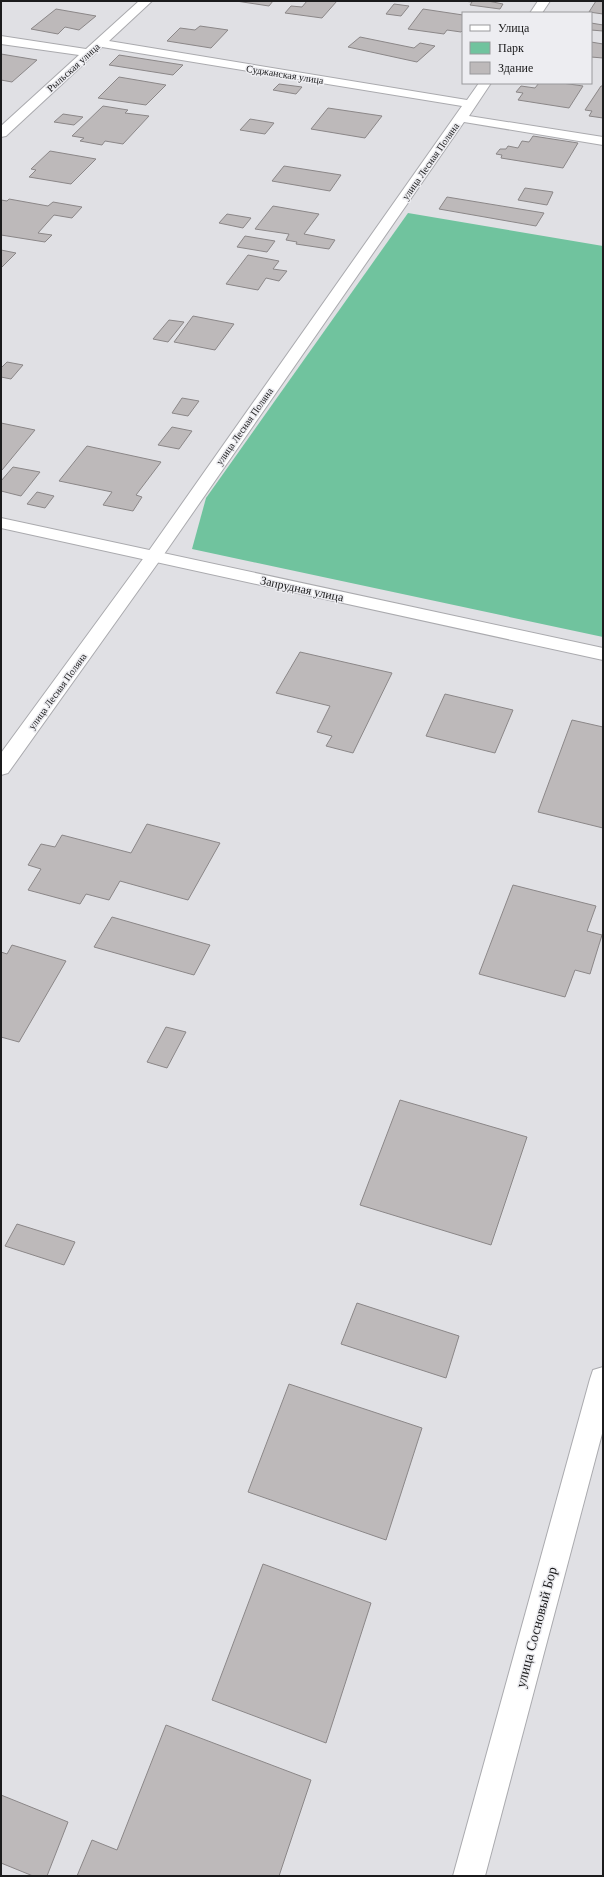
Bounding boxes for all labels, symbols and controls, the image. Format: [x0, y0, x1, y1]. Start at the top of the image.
legend [462, 12, 592, 84]
text: Улица [498, 21, 530, 35]
street label: Рыльская улица [45, 40, 102, 94]
text: Парк [498, 41, 524, 55]
text: Здание [498, 61, 533, 75]
street label: Суджанская улица [246, 63, 325, 86]
street label: улица Лесная Поляна [400, 120, 461, 202]
street label: улица Лесная Поляна [214, 385, 275, 467]
street label: Запрудная улица [259, 573, 346, 605]
street label: улица Лесная Поляна [26, 651, 89, 732]
street label: улица Сосновый Бор [513, 1565, 560, 1689]

